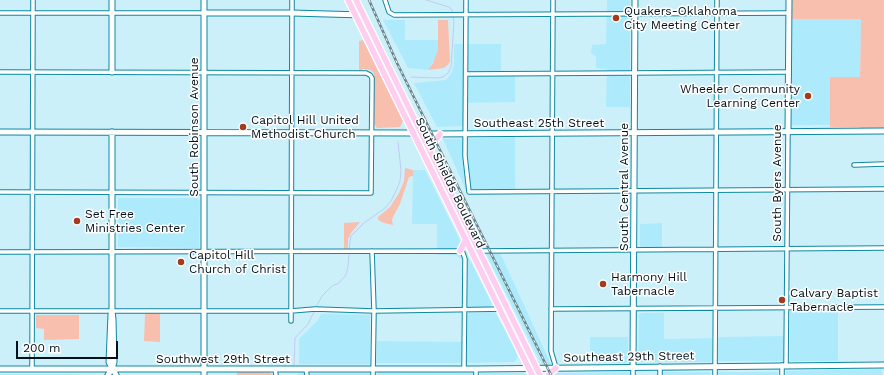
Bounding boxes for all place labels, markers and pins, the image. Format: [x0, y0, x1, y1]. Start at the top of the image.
place label: Quakers-Oklahoma City Meeting Center [624, 4, 740, 32]
marker: Quakers-Oklahoma City Meeting Center [611, 13, 621, 23]
place label: Wheeler Community Learning Center [680, 82, 800, 110]
marker: Wheeler Community Learning Center [803, 91, 813, 101]
place label: Capitol Hill United Methodist Church [251, 113, 359, 141]
marker: Capitol Hill United Methodist Church [238, 122, 248, 132]
place label: Set Free Ministries Center [85, 207, 185, 235]
marker: Set Free Ministries Center [72, 216, 82, 226]
place label: Capitol Hill Church of Christ [189, 248, 286, 276]
marker: Capitol Hill Church of Christ [176, 257, 186, 267]
place label: Harmony Hill Tabernacle [611, 270, 687, 298]
marker: Harmony Hill Tabernacle [598, 279, 608, 289]
place label: Calvary Baptist Tabernacle [790, 286, 878, 314]
marker: Calvary Baptist Tabernacle [777, 295, 787, 305]

